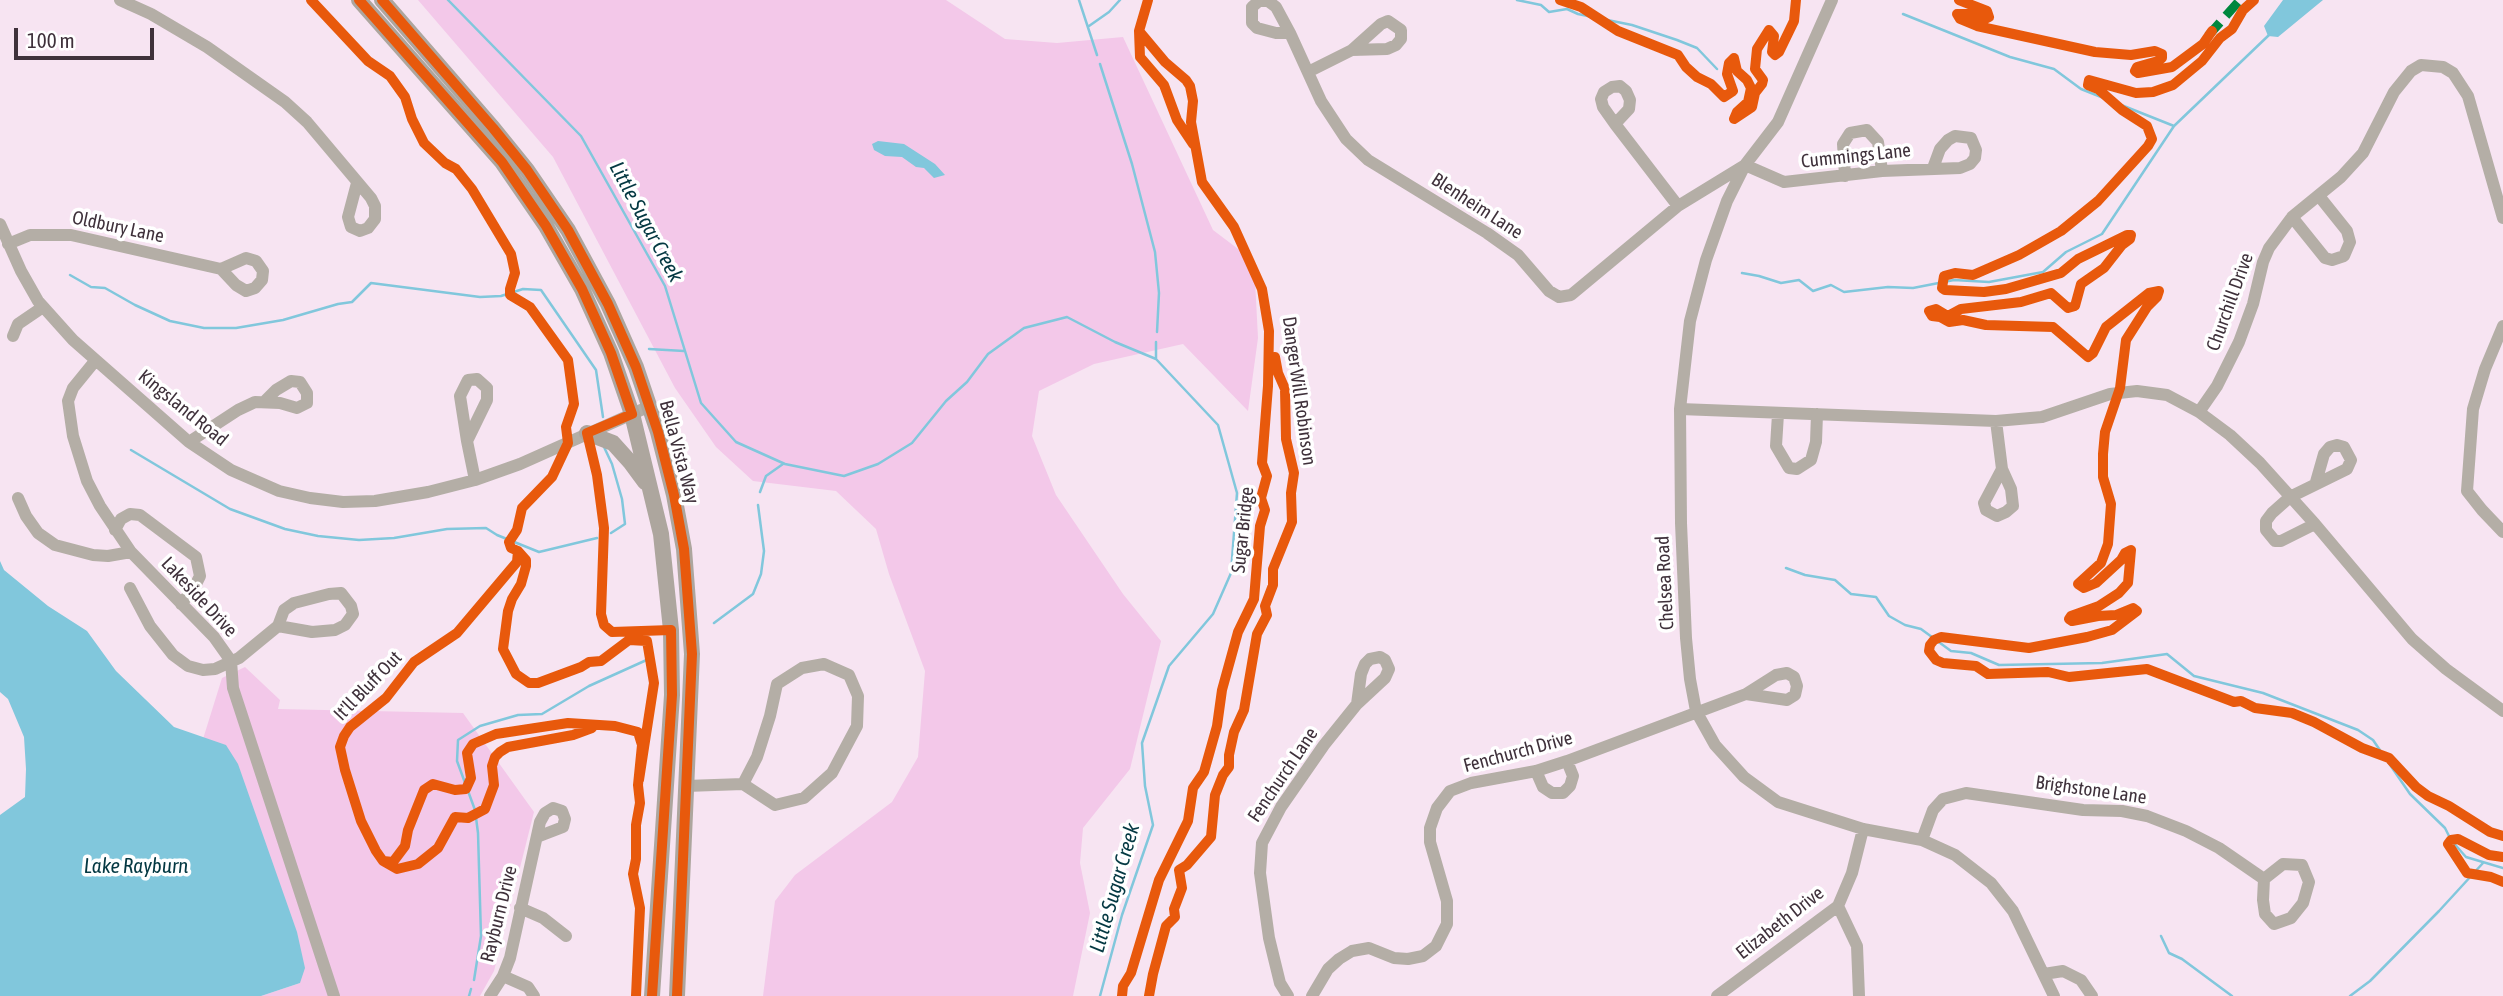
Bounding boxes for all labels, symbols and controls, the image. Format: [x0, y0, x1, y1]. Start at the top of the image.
scale bar [18, 14, 158, 58]
text: 100 m [27, 28, 75, 52]
street label: Cummings Lane [1800, 139, 1912, 173]
water label: Little Sugar Creek [604, 157, 688, 287]
street label: Blenheim Lane [1427, 168, 1527, 244]
street label: Oldbury Lane [70, 206, 166, 248]
street label: Churchill Drive [2202, 250, 2258, 354]
street label: Danger Will Robinson [1277, 315, 1321, 467]
street label: Kingsland Road [134, 365, 232, 451]
street label: Bella Vista Way [654, 398, 704, 506]
street label: Sugar Bridge [1227, 486, 1259, 574]
street label: Chelsea Road [1651, 535, 1679, 631]
street label: Lakeside Drive [156, 552, 242, 642]
street label: It'll Bluff Out [329, 646, 407, 726]
street label: Fenchurch Lane [1243, 723, 1323, 827]
street label: Fenchurch Drive [1461, 727, 1575, 777]
street label: Brighstone Lane [2034, 771, 2148, 809]
water label: Little Sugar Creek [1085, 821, 1145, 955]
water label: Lake Rayburn [84, 853, 188, 879]
street label: Rayburn Drive [476, 863, 522, 965]
street label: Elizabeth Drive [1732, 882, 1828, 964]

